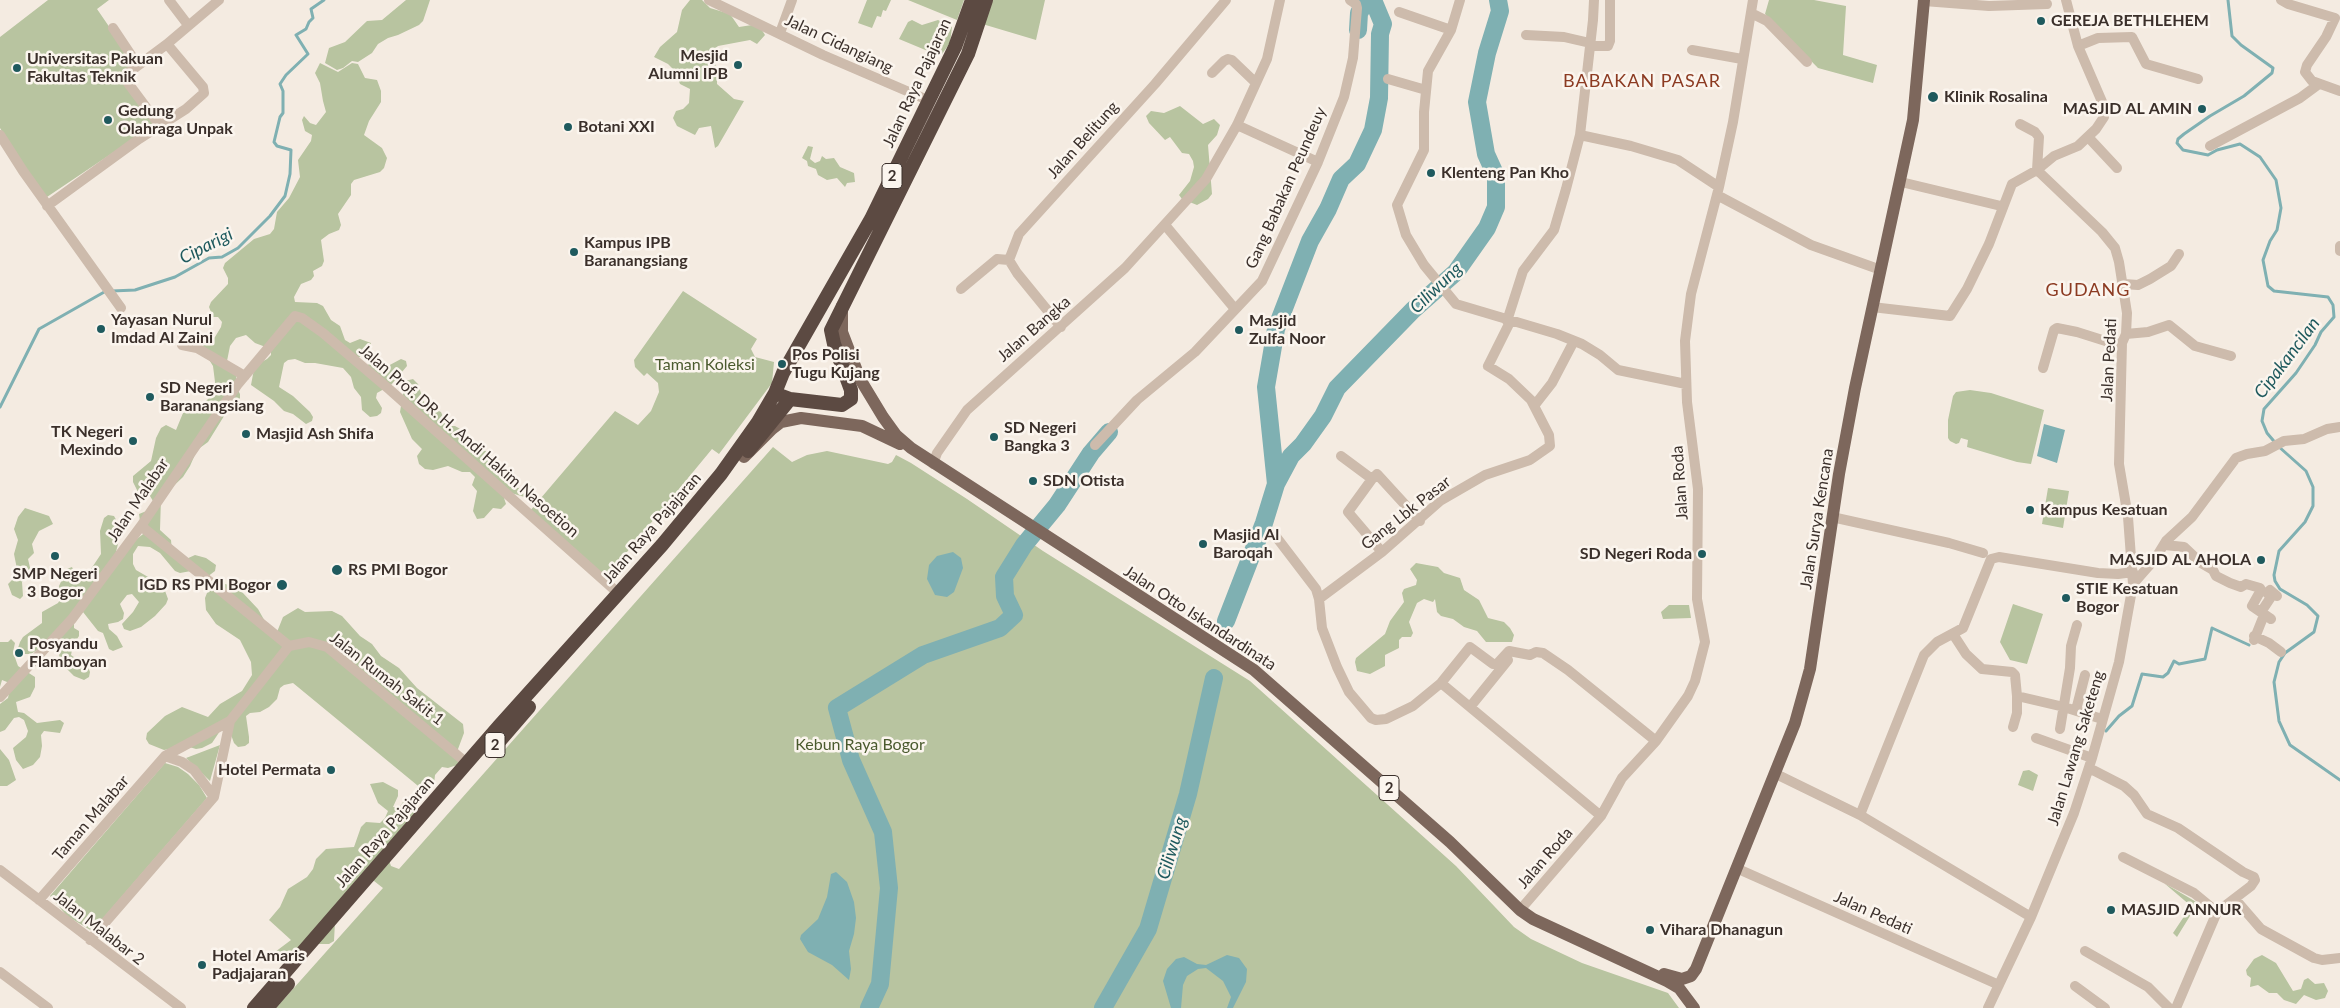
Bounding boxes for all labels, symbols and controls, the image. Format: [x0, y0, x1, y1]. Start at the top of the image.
street label: Jalan Cidangiang [782, 11, 896, 77]
place label: GEREJA BETHLEHEM [2051, 11, 2209, 31]
street label: Jalan Raya Pajajaran [879, 15, 955, 151]
marker: GEREJA BETHLEHEM [2035, 15, 2047, 27]
place label: Mesjid Alumni IPB [648, 46, 728, 84]
place label: Universitas Pakuan Fakultas Teknik [27, 49, 163, 87]
marker: Mesjid Alumni IPB [732, 59, 744, 71]
marker: Universitas Pakuan Fakultas Teknik [11, 62, 23, 74]
district label: BABAKAN PASAR [1561, 70, 1723, 92]
place label: Klinik Rosalina [1944, 87, 2048, 107]
marker: Klinik Rosalina [1926, 90, 1940, 104]
street label: Jalan Belitung [1043, 97, 1123, 183]
place label: MASJID AL AMIN [2063, 99, 2192, 119]
place label: Gedung Olahraga Unpak [118, 101, 233, 139]
marker: MASJID AL AMIN [2196, 103, 2208, 115]
street label: Gang Babakan Peundeuy [1242, 104, 1330, 272]
marker: Gedung Olahraga Unpak [102, 114, 114, 126]
place label: Botani XXI [578, 117, 655, 137]
marker: Botani XXI [562, 121, 574, 133]
place label: Klenteng Pan Kho [1441, 163, 1569, 183]
road number: 2 [882, 164, 902, 188]
marker: Klenteng Pan Kho [1425, 167, 1437, 179]
water label: Ciparigi [176, 223, 236, 269]
place label: Kampus IPB Baranangsiang [584, 233, 688, 271]
marker: Kampus IPB Baranangsiang [568, 246, 580, 258]
water label: Ciliwung [1405, 258, 1467, 318]
district label: GUDANG [2045, 279, 2131, 301]
street label: Jalan Bangka [993, 292, 1075, 366]
place label: Yayasan Nurul Imdad Al Zaini [111, 310, 213, 348]
place label: Masjid Zulfa Noor [1249, 311, 1326, 349]
water label: Cipakancilan [2249, 313, 2325, 403]
street label: Jalan Pedati [2097, 318, 2121, 402]
marker: Yayasan Nurul Imdad Al Zaini [95, 323, 107, 335]
marker: Masjid Zulfa Noor [1233, 324, 1245, 336]
street label: Jalan Prof. DR. H. Andi Hakim Nasoetion [355, 341, 583, 541]
place label: Pos Polisi Tugu Kujang [792, 345, 880, 383]
park label: Taman Koleksi [655, 355, 755, 375]
marker: Pos Polisi Tugu Kujang [776, 358, 788, 370]
place label: SD Negeri Baranangsiang [160, 378, 264, 416]
marker: SD Negeri Baranangsiang [144, 391, 156, 403]
place label: SD Negeri Bangka 3 [1004, 418, 1076, 456]
place label: TK Negeri Mexindo [51, 422, 123, 460]
place label: Masjid Ash Shifa [256, 424, 374, 444]
marker: Masjid Ash Shifa [240, 428, 252, 440]
marker: SD Negeri Bangka 3 [988, 431, 1000, 443]
marker: TK Negeri Mexindo [127, 435, 139, 447]
street label: Jalan Roda [1668, 445, 1692, 521]
street label: Jalan Surya Kencana [1796, 447, 1838, 591]
street label: Jalan Malabar [103, 455, 173, 545]
street label: Jalan Raya Pajajaran [599, 469, 705, 587]
place label: SDN Otista [1043, 471, 1124, 491]
street label: Gang Lbk Pasar [1357, 472, 1455, 554]
marker: SDN Otista [1027, 475, 1039, 487]
place label: Kampus Kesatuan [2040, 500, 2168, 520]
marker: Kampus Kesatuan [2024, 504, 2036, 516]
place label: Masjid Al Baroqah [1213, 525, 1279, 563]
marker: Masjid Al Baroqah [1197, 538, 1209, 550]
place label: SD Negeri Roda [1580, 544, 1692, 564]
marker: SD Negeri Roda [1696, 548, 1708, 560]
marker: SMP Negeri 3 Bogor [49, 550, 61, 562]
place label: MASJID AL AHOLA [2109, 550, 2251, 570]
marker: MASJID AL AHOLA [2255, 554, 2267, 566]
place label: RS PMI Bogor [348, 560, 448, 580]
street label: Jalan Otto Iskandardinata [1120, 562, 1280, 674]
marker: RS PMI Bogor [330, 563, 344, 577]
place label: SMP Negeri 3 Bogor [12, 564, 98, 602]
place label: IGD RS PMI Bogor [139, 575, 271, 595]
marker: IGD RS PMI Bogor [275, 578, 289, 592]
place label: STIE Kesatuan Bogor [2076, 579, 2178, 617]
marker: STIE Kesatuan Bogor [2060, 592, 2072, 604]
street label: Jalan Rumah Sakit 1 [326, 628, 448, 730]
place label: Posyandu Flamboyan [29, 634, 107, 672]
marker: Posyandu Flamboyan [13, 647, 25, 659]
street label: Jalan Lawang Saketeng [2043, 668, 2109, 828]
road number: 2 [485, 732, 505, 758]
park label: Kebun Raya Bogor [795, 735, 925, 755]
place label: Hotel Permata [218, 760, 321, 780]
marker: Hotel Permata [325, 764, 337, 776]
street label: Taman Malabar [49, 771, 133, 865]
street label: Jalan Raya Pajajaran [332, 773, 438, 891]
road number: 2 [1379, 776, 1399, 800]
water label: Ciliwung [1152, 814, 1192, 882]
street label: Jalan Roda [1513, 824, 1577, 892]
street label: Jalan Malabar 2 [50, 887, 148, 969]
street label: Jalan Pedati [1831, 887, 1915, 939]
place label: MASJID ANNUR [2121, 900, 2242, 920]
marker: MASJID ANNUR [2105, 904, 2117, 916]
place label: Vihara Dhanagun [1660, 920, 1783, 940]
marker: Vihara Dhanagun [1644, 924, 1656, 936]
place label: Hotel Amaris Padjajaran [212, 946, 305, 984]
marker: Hotel Amaris Padjajaran [196, 959, 208, 971]

